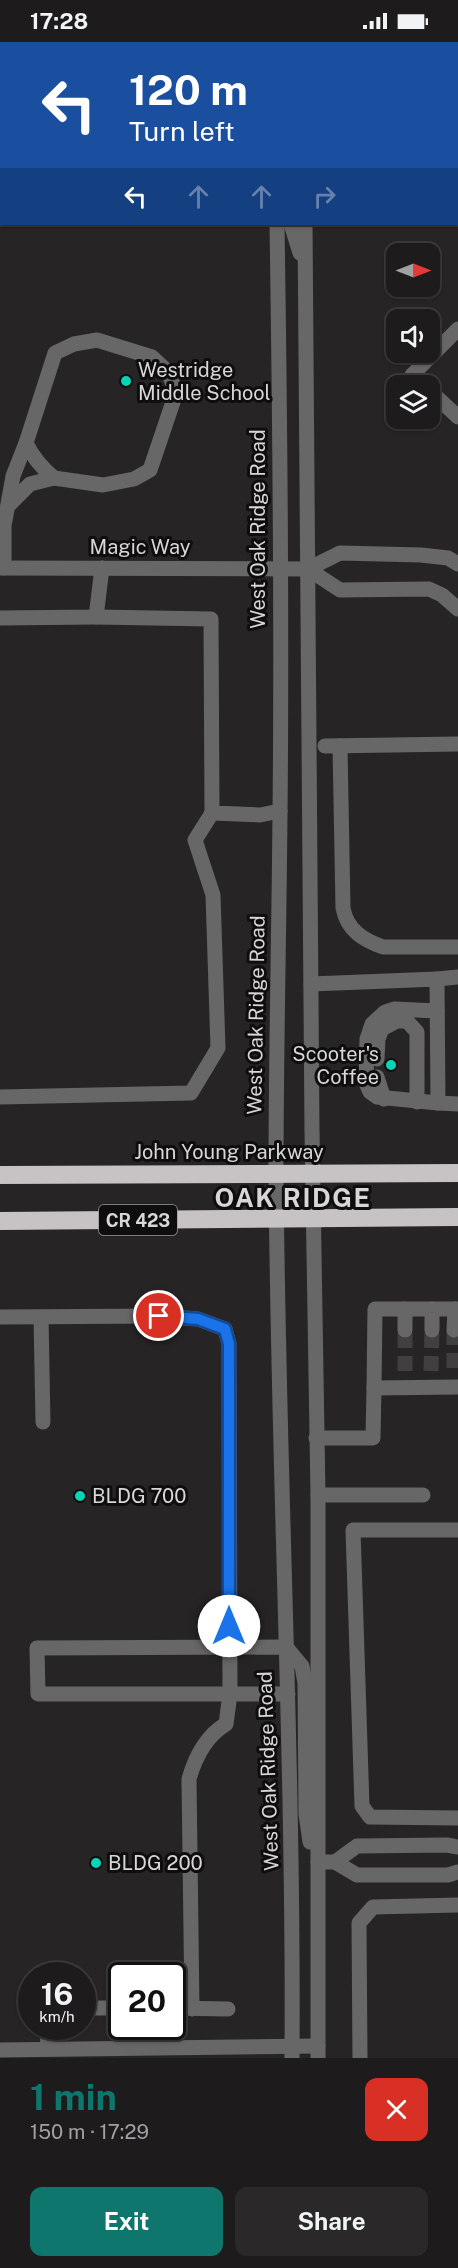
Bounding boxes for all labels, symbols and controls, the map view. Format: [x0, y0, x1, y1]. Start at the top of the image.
text: 17:28 [30, 8, 88, 34]
text: 120 m [129, 65, 248, 114]
icon: left [30, 66, 108, 144]
text: Turn left [129, 115, 235, 147]
icon: left [119, 180, 152, 213]
icon: ahead [182, 180, 215, 213]
icon: ahead [245, 180, 278, 213]
icon: right [308, 180, 341, 213]
north arrow [386, 243, 440, 297]
map controls [386, 243, 440, 429]
button: sound [386, 309, 440, 363]
place label: Westridge Middle School [138, 358, 271, 405]
marker: Westridge Middle School [119, 374, 133, 388]
button: layers [386, 375, 440, 429]
street label: West Oak Ridge Road [246, 429, 270, 629]
street label: Magic Way [90, 535, 191, 559]
street label: West Oak Ridge Road [242, 915, 270, 1115]
place label: Scooter's Coffee [292, 1042, 379, 1089]
marker: Scooter's Coffee [384, 1058, 398, 1072]
street label: John Young Parkway [134, 1140, 324, 1164]
district label: OAK RIDGE [215, 1182, 371, 1213]
road number: CR 423 [99, 1205, 177, 1235]
pin [133, 1290, 184, 1341]
icon: arrive [142, 1299, 175, 1332]
place label: BLDG 700 [92, 1484, 186, 1508]
marker: BLDG 700 [73, 1489, 87, 1503]
position arrow [197, 1594, 261, 1658]
street label: West Oak Ridge Road [253, 1671, 283, 1871]
place label: BLDG 200 [108, 1851, 203, 1875]
marker: BLDG 200 [89, 1856, 103, 1870]
speed limit sign: 20 [108, 1962, 186, 2040]
text: 16 [41, 1976, 73, 2012]
text: km/h [39, 2008, 75, 2025]
text: 1 min [30, 2076, 117, 2118]
button: close [365, 2078, 428, 2141]
text: 150 m · 17:29 [30, 2120, 149, 2144]
button: Exit [30, 2187, 223, 2256]
button: Share [235, 2187, 428, 2256]

